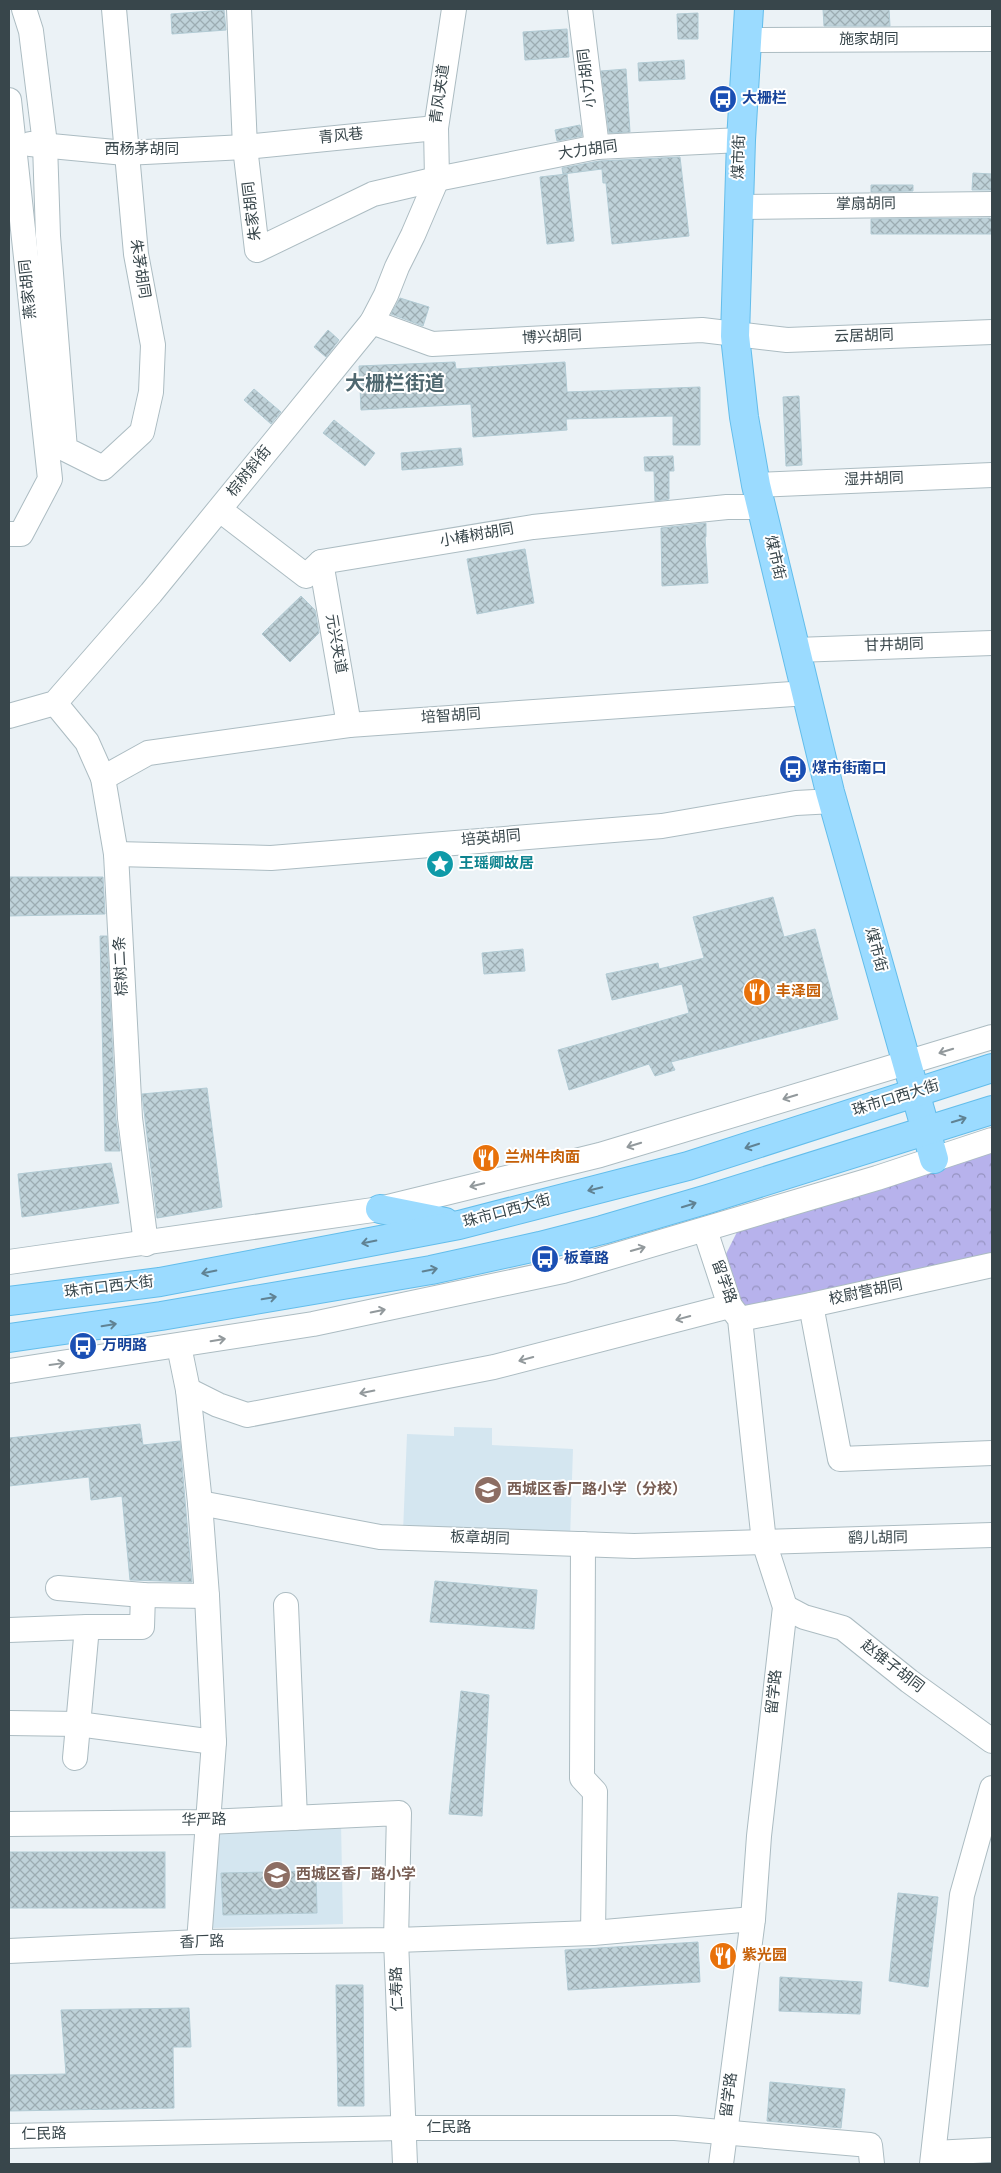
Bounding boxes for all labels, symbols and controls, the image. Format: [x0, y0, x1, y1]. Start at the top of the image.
street label: 施家胡同 [839, 31, 899, 50]
street label: 小力胡同 [575, 47, 601, 109]
street label: 青风夹道 [427, 63, 455, 125]
bus stop icon: 大栅栏 [708, 84, 738, 114]
place label: 大栅栏 [742, 90, 787, 109]
street label: 青风巷 [318, 125, 364, 149]
street label: 煤市街 [730, 134, 750, 180]
street label: 大力胡同 [557, 137, 619, 165]
street label: 西杨茅胡同 [104, 141, 180, 160]
street label: 朱家胡同 [240, 180, 266, 242]
street label: 掌扇胡同 [836, 195, 896, 215]
street label: 朱茅胡同 [125, 238, 153, 300]
street label: 燕家胡同 [16, 258, 42, 320]
street label: 博兴胡同 [521, 326, 582, 349]
street label: 云居胡同 [834, 326, 894, 348]
district label: 大栅栏街道 [345, 372, 445, 398]
street label: 棕树斜街 [223, 442, 276, 501]
street label: 湿井胡同 [844, 468, 904, 491]
street label: 小椿树胡同 [438, 519, 516, 552]
street label: 煤市街 [760, 534, 788, 582]
street label: 元兴夹道 [320, 613, 350, 675]
street label: 甘井胡同 [864, 634, 924, 657]
street label: 培智胡同 [420, 704, 482, 729]
bus stop icon: 煤市街南口 [778, 754, 808, 784]
place label: 煤市街南口 [812, 760, 887, 779]
street label: 培英胡同 [460, 826, 522, 851]
place icon: 王瑶卿故居 [425, 849, 455, 879]
place label: 王瑶卿故居 [459, 855, 534, 874]
street label: 煤市街 [860, 926, 890, 974]
street label: 棕树二条 [110, 936, 133, 997]
restaurant icon: 丰泽园 [742, 977, 772, 1007]
place label: 丰泽园 [776, 983, 821, 1002]
one-way arrow [938, 1046, 954, 1056]
street label: 珠市口西大街 [850, 1077, 942, 1121]
one-way arrow [782, 1093, 798, 1103]
one-way arrow [951, 1115, 967, 1125]
one-way arrow [627, 1140, 643, 1150]
one-way arrow [744, 1141, 760, 1151]
restaurant icon: 兰州牛肉面 [471, 1143, 501, 1173]
place label: 兰州牛肉面 [505, 1148, 580, 1168]
one-way arrow [470, 1181, 486, 1190]
one-way arrow [588, 1185, 604, 1195]
street label: 珠市口西大街 [461, 1191, 553, 1233]
one-way arrow [680, 1199, 696, 1209]
one-way arrow [361, 1238, 377, 1247]
bus stop icon: 板章路 [530, 1244, 560, 1274]
one-way arrow [629, 1244, 645, 1254]
place label: 板章路 [564, 1249, 609, 1269]
street label: 留学路 [706, 1258, 740, 1306]
one-way arrow [421, 1265, 437, 1275]
one-way arrow [202, 1268, 218, 1278]
street label: 珠市口西大街 [63, 1273, 155, 1303]
street label: 校尉营胡同 [827, 1275, 905, 1310]
one-way arrow [261, 1292, 277, 1302]
one-way arrow [369, 1305, 385, 1315]
one-way arrow [675, 1314, 691, 1323]
one-way arrow [101, 1319, 117, 1329]
bus stop icon: 万明路 [68, 1331, 98, 1361]
one-way arrow [209, 1334, 225, 1344]
place label: 万明路 [102, 1337, 147, 1356]
one-way arrow [518, 1355, 534, 1364]
one-way arrow [49, 1358, 65, 1368]
one-way arrow [359, 1388, 375, 1397]
school or university icon: 西城区香厂路小学（分校） [473, 1475, 503, 1505]
place label: 西城区香厂路小学（分校） [507, 1480, 687, 1500]
street label: 板章胡同 [450, 1528, 510, 1550]
street label: 鹞儿胡同 [848, 1529, 908, 1549]
street label: 赵锥子胡同 [857, 1636, 927, 1698]
street label: 留学路 [763, 1669, 787, 1715]
street label: 华严路 [181, 1810, 227, 1831]
school or university icon: 西城区香厂路小学 [262, 1860, 292, 1890]
place label: 西城区香厂路小学 [296, 1865, 416, 1885]
street label: 香厂路 [179, 1933, 225, 1953]
restaurant icon: 紫光园 [708, 1941, 738, 1971]
place label: 紫光园 [742, 1947, 787, 1966]
street label: 仁寿路 [388, 1966, 408, 2012]
street label: 留学路 [718, 2072, 742, 2118]
street label: 仁民路 [426, 2119, 472, 2138]
street label: 仁民路 [21, 2125, 67, 2145]

